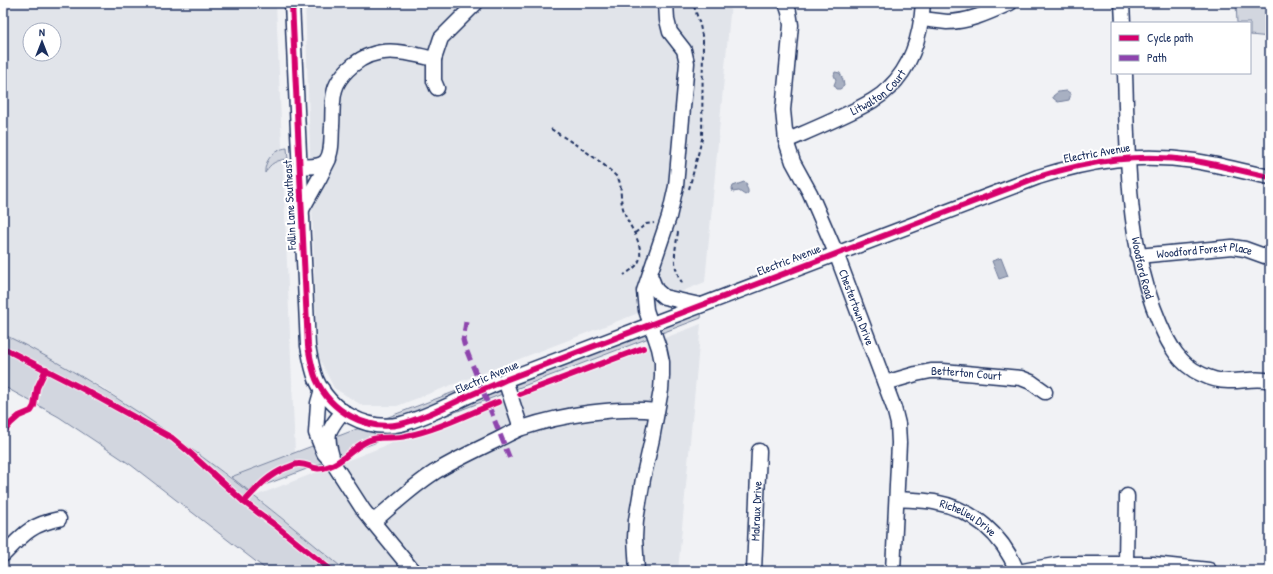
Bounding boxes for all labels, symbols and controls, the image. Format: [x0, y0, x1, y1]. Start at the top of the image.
north arrow [22, 22, 62, 62]
legend [1111, 22, 1251, 74]
text: N [39, 25, 45, 39]
text: Cycle path [1147, 29, 1193, 46]
text: Path [1147, 49, 1167, 66]
street label: Litwalton Court [847, 65, 910, 119]
street label: Electric Avenue [1062, 138, 1132, 167]
street label: Follin Lane Southeast [279, 159, 300, 251]
street label: Woodford Road [1128, 236, 1159, 301]
street label: Woodford Forest Place [1156, 238, 1255, 262]
street label: Electric Avenue [754, 239, 823, 280]
street label: Chestertown Drive [835, 267, 879, 348]
street label: Electric Avenue [453, 355, 521, 397]
street label: Betterton Court [931, 362, 1003, 384]
street label: Malraux Drive [746, 480, 766, 541]
street label: Richelieu Drive [938, 495, 1001, 540]

